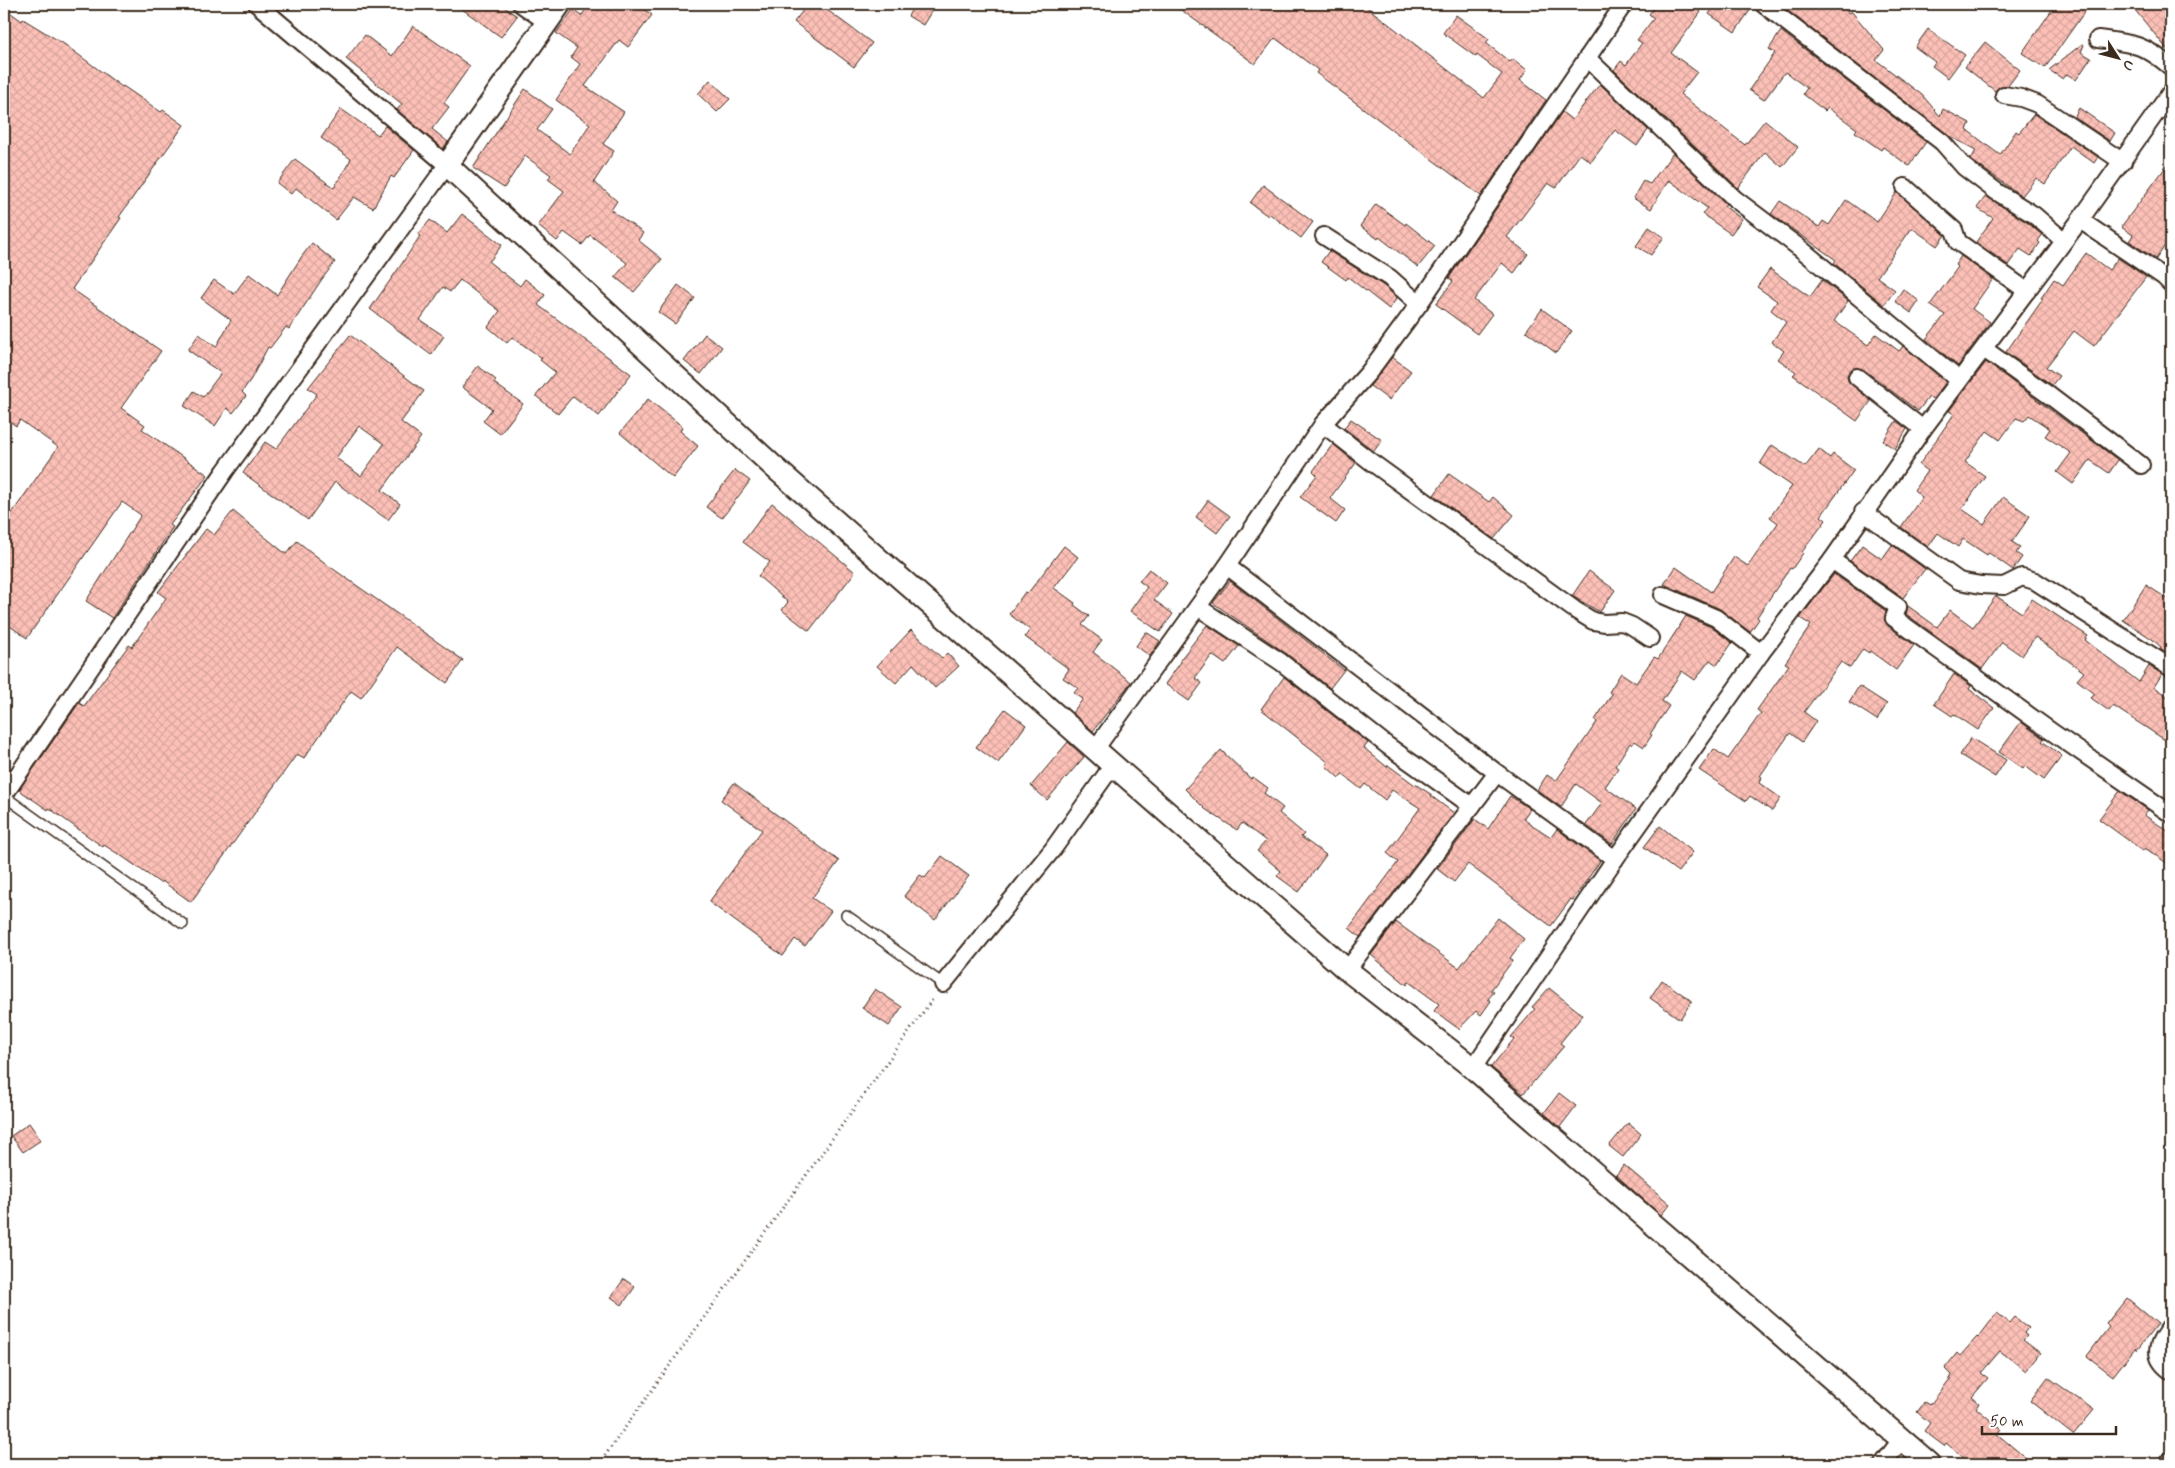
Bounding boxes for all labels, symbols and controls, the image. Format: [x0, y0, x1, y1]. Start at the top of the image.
north arrow [2092, 32, 2142, 82]
text: U [2118, 56, 2138, 74]
scale bar [1982, 1403, 2116, 1435]
text: 50 m [1990, 1412, 2024, 1432]

